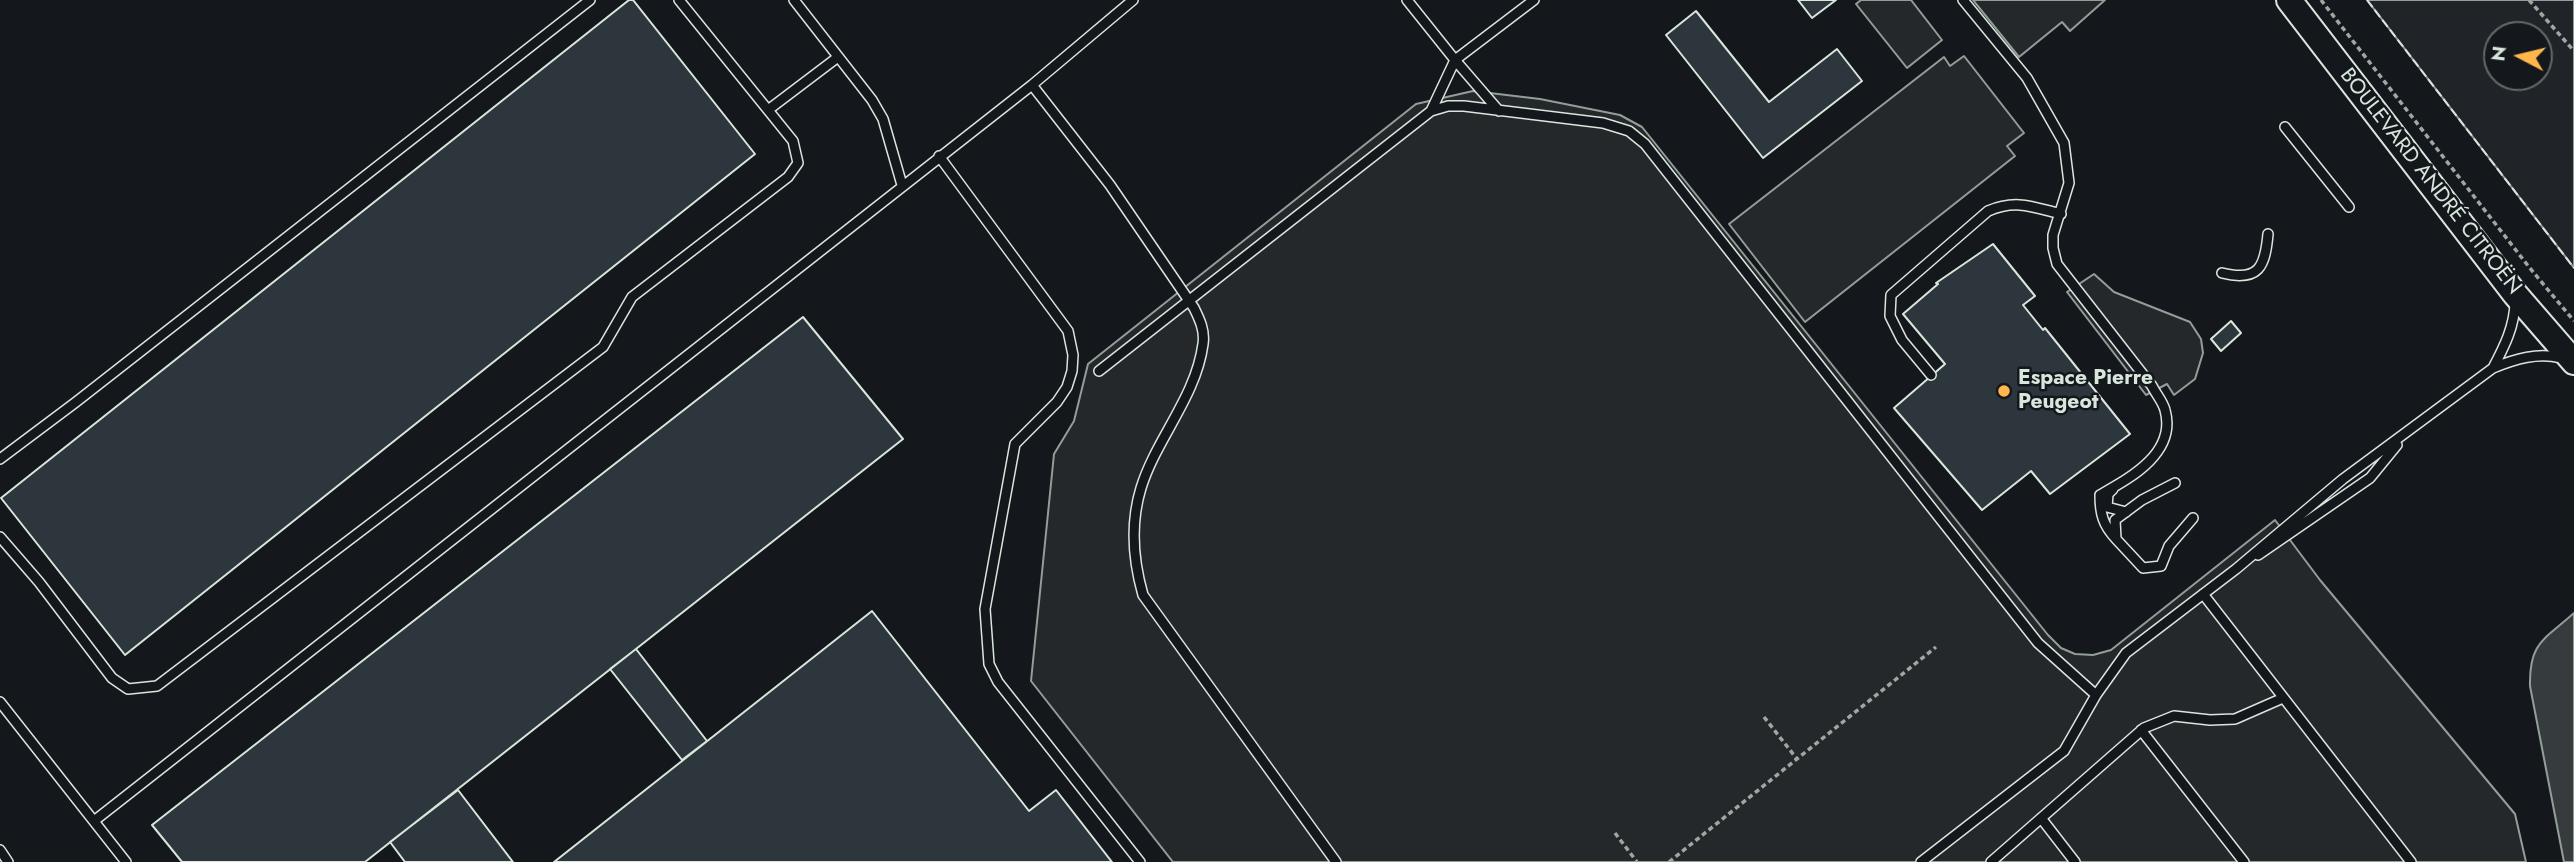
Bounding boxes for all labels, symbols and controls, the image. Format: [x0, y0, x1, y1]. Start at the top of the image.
north arrow [2483, 21, 2553, 91]
text: N [2484, 44, 2513, 63]
street label: BOULEVARD ANDRÉ CITROËN [2334, 64, 2526, 300]
place label: Espace Pierre Peugeot [2018, 366, 2153, 416]
marker: Espace Pierre Peugeot [1996, 383, 2012, 399]

